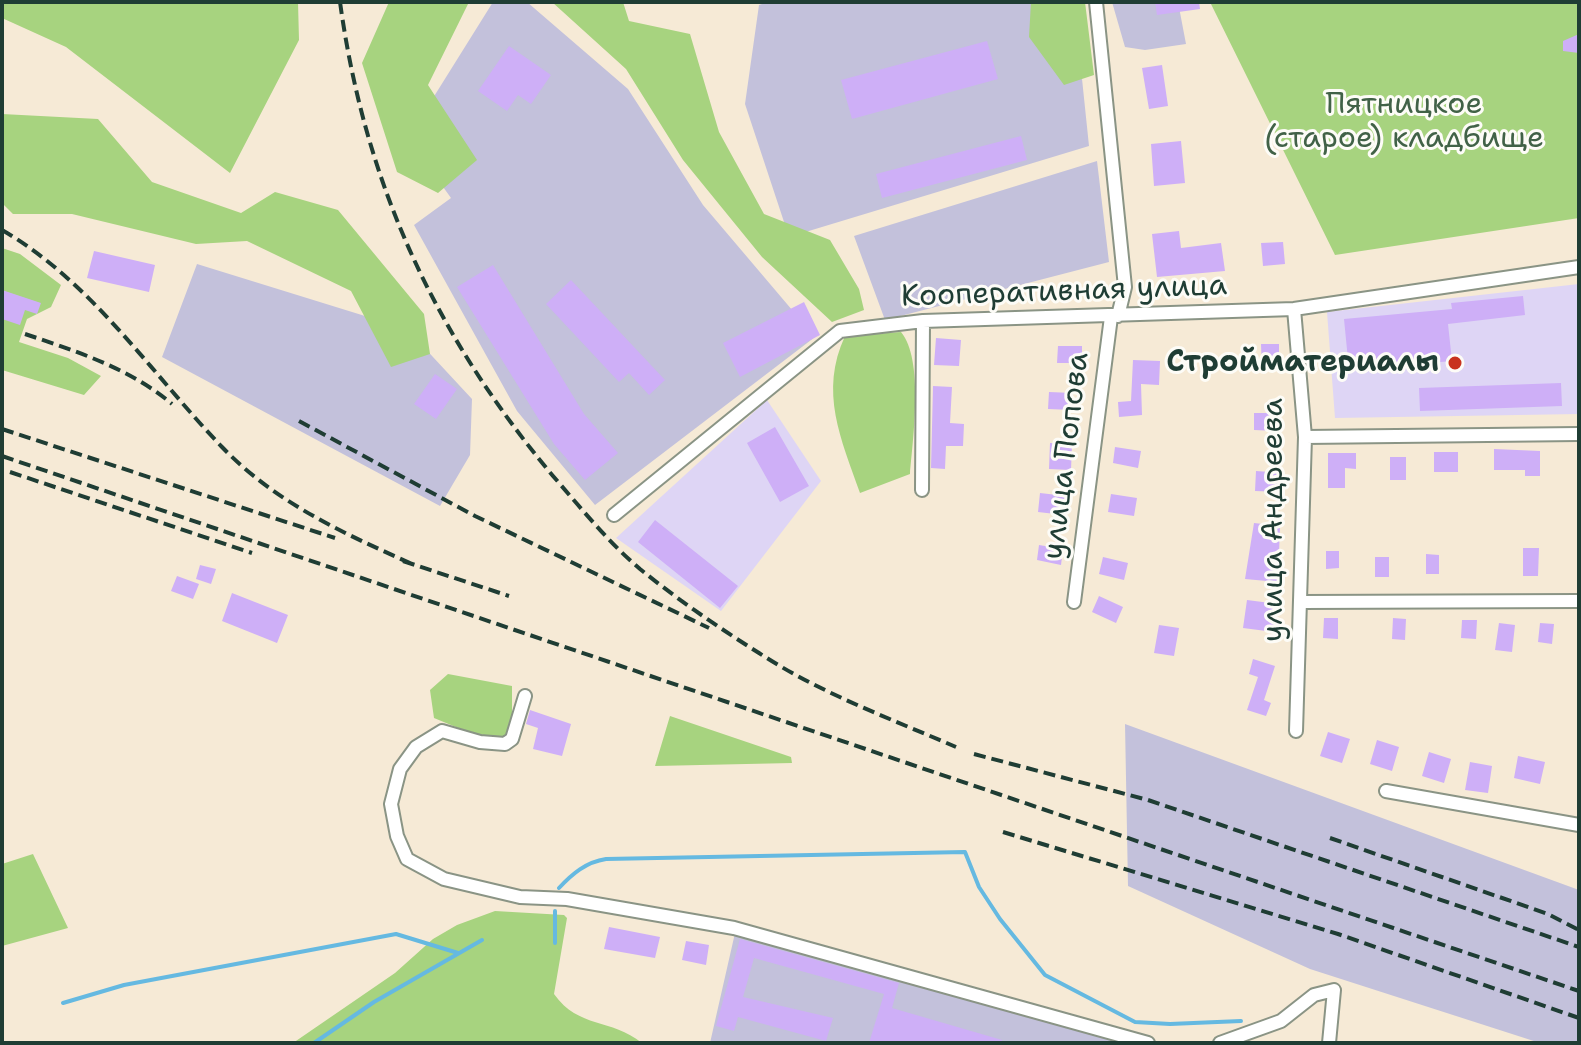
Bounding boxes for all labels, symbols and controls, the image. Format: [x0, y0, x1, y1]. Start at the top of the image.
park label: Пятницкое (старое) кладбище [1264, 87, 1544, 158]
street label: Кооперативная улица [900, 268, 1228, 316]
place label: Стройматериалы [1166, 345, 1439, 381]
street label: улица Попова [1036, 350, 1098, 562]
marker: Стройматериалы [1446, 354, 1464, 372]
street label: улица Андреева [1256, 398, 1292, 642]

